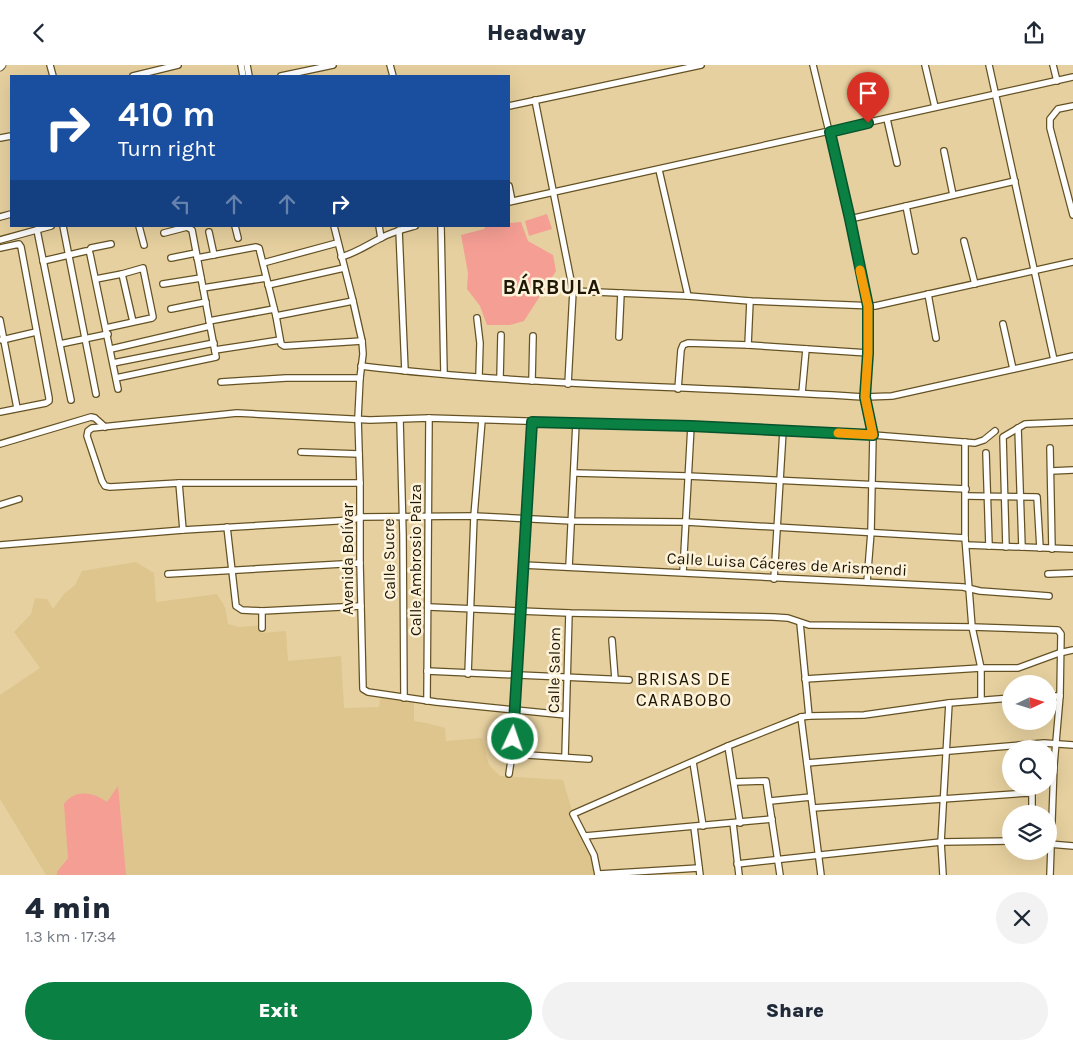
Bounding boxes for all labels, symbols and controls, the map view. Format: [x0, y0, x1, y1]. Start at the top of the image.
icon: back [25, 19, 53, 47]
icon: share [1020, 19, 1048, 47]
text: Headway [487, 20, 586, 46]
pin [847, 72, 889, 123]
icon: arrive [854, 79, 882, 107]
text: 410 m [118, 94, 216, 135]
icon: right [35, 95, 100, 160]
text: Turn right [118, 136, 216, 162]
icon: left [167, 190, 195, 218]
icon: ahead [220, 190, 248, 218]
icon: ahead [273, 190, 301, 218]
icon: right [326, 190, 354, 218]
district label: BÁRBULA [503, 273, 601, 299]
street label: Calle Ambrosio Palza [406, 484, 425, 636]
street label: Avenida Bolívar [338, 503, 357, 615]
street label: Calle Sucre [379, 518, 399, 600]
street label: Calle Luisa Cáceres de Arismendi [666, 548, 908, 580]
street label: Calle Salom [544, 627, 564, 713]
district label: BRISAS DE CARABOBO [636, 668, 732, 711]
north arrow [1002, 675, 1058, 730]
map controls [1002, 675, 1057, 860]
position arrow [486, 712, 538, 764]
button: search [1002, 740, 1057, 795]
button: layers [1002, 805, 1057, 860]
text: 4 min [25, 890, 111, 926]
button: close [996, 892, 1048, 944]
text: 1.3 km · 17:34 [25, 927, 116, 946]
button: Exit [25, 982, 532, 1040]
button: Share [542, 982, 1048, 1040]

